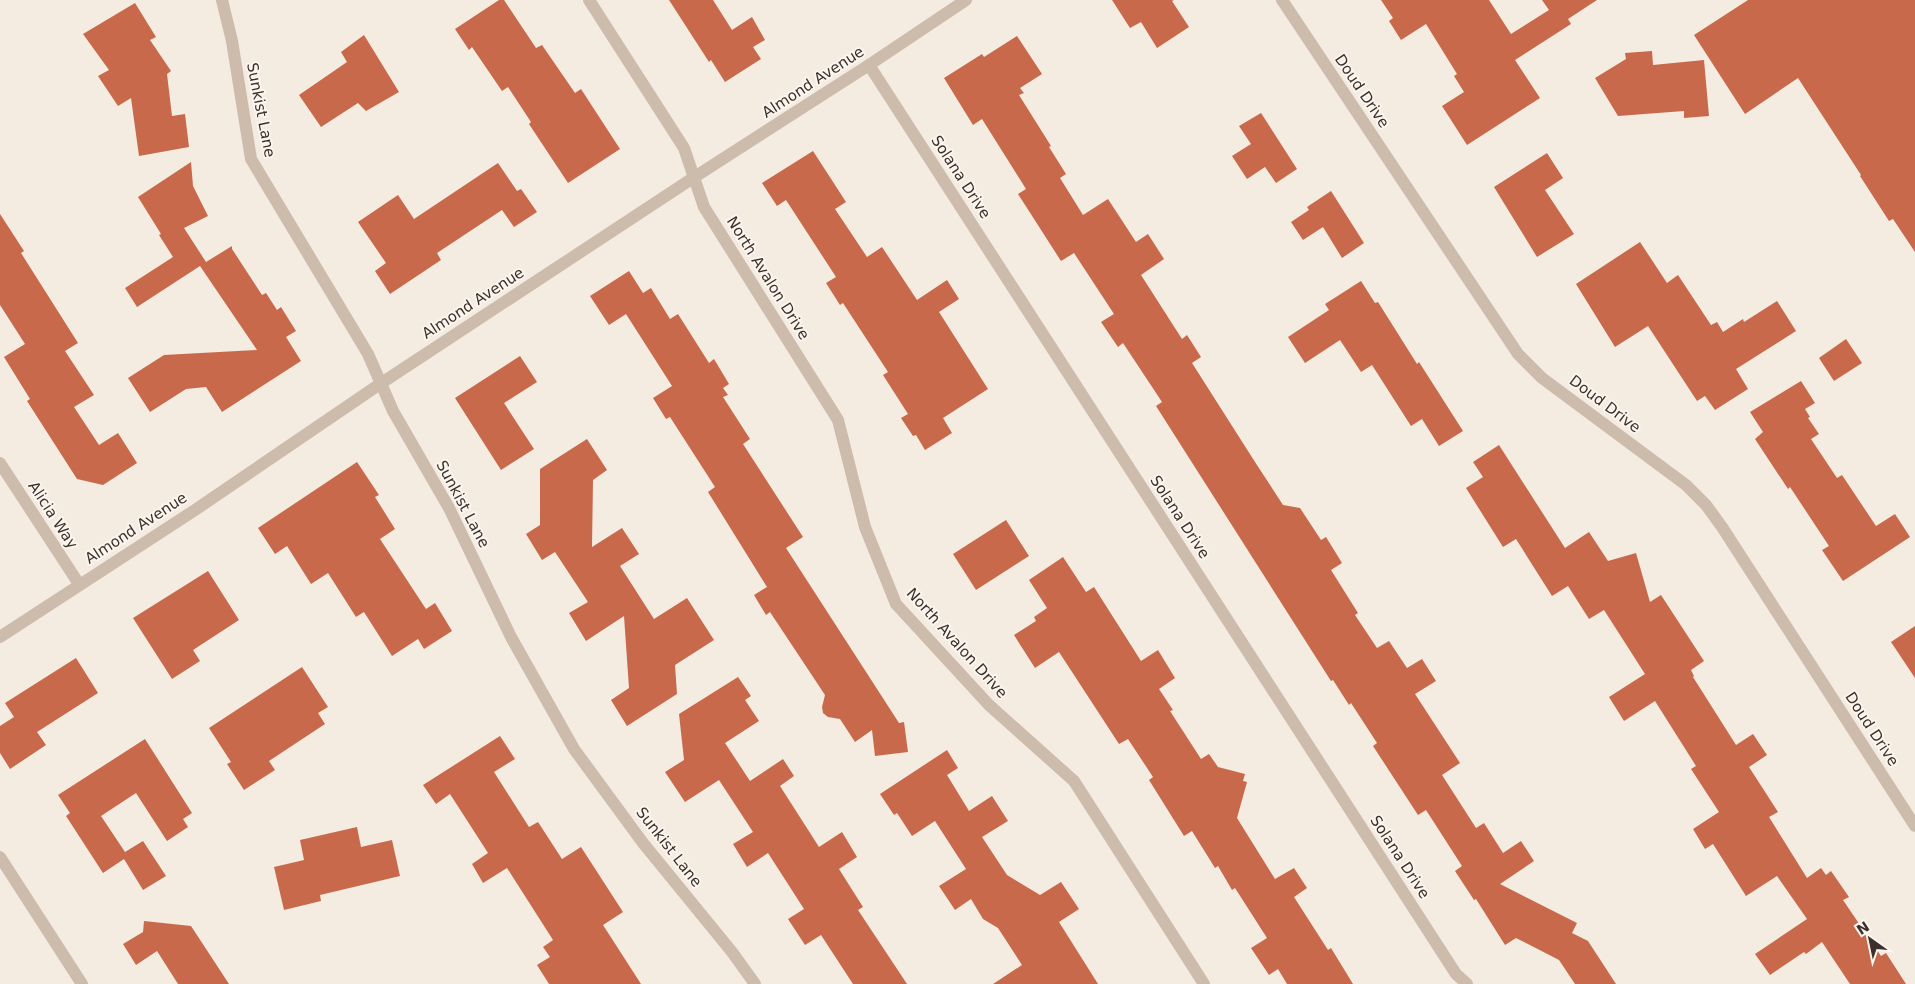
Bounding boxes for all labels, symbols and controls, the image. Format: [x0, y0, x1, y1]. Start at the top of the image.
street label: Almond Avenue [759, 42, 867, 122]
street label: Doud Drive [1331, 51, 1393, 131]
street label: Sunkist Lane [243, 61, 279, 159]
street label: Solana Drive [927, 132, 995, 222]
street label: North Avalon Drive [723, 213, 813, 343]
street label: Almond Avenue [419, 263, 527, 343]
street label: Doud Drive [1566, 371, 1644, 437]
street label: Sunkist Lane [432, 457, 494, 551]
street label: Solana Drive [1146, 472, 1214, 562]
street label: Alicia Way [25, 478, 82, 552]
street label: Almond Avenue [82, 488, 190, 568]
street label: North Avalon Drive [903, 584, 1011, 702]
street label: Doud Drive [1841, 689, 1903, 769]
street label: Sunkist Lane [632, 804, 706, 890]
street label: Solana Drive [1366, 812, 1434, 902]
north arrow [1845, 914, 1895, 964]
text: N [1854, 918, 1872, 938]

